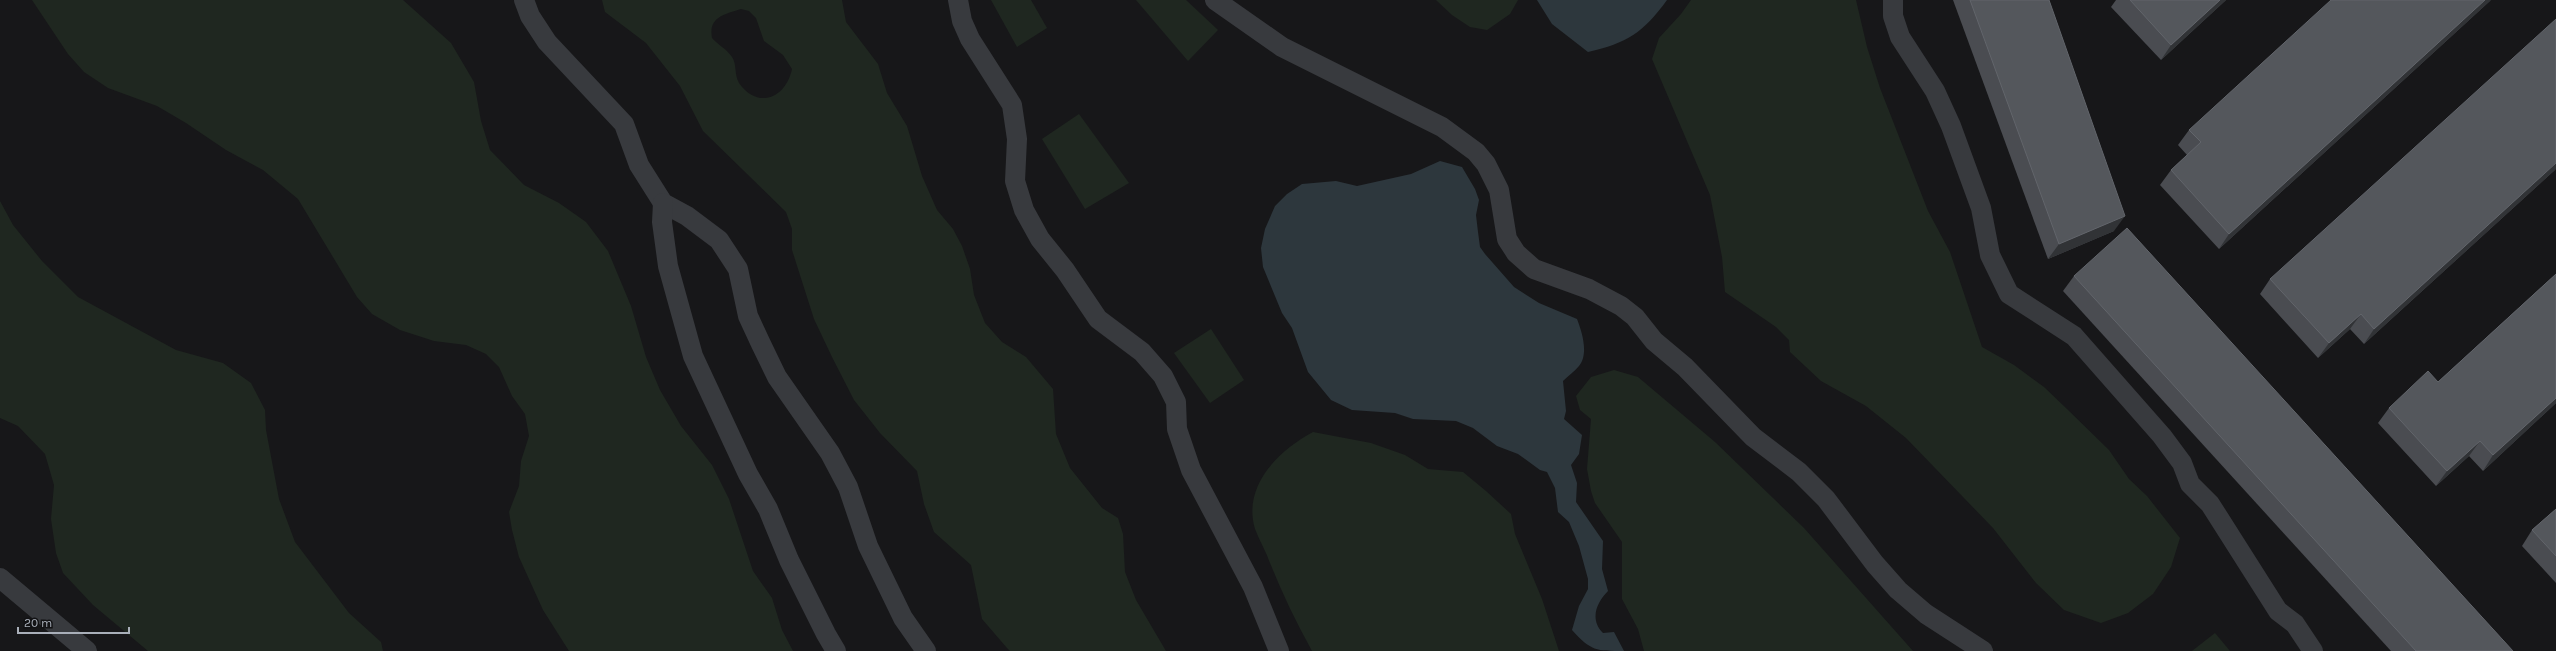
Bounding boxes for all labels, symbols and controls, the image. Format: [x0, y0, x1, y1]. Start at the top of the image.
scale bar [18, 609, 129, 635]
text: 20 m [24, 616, 52, 630]

